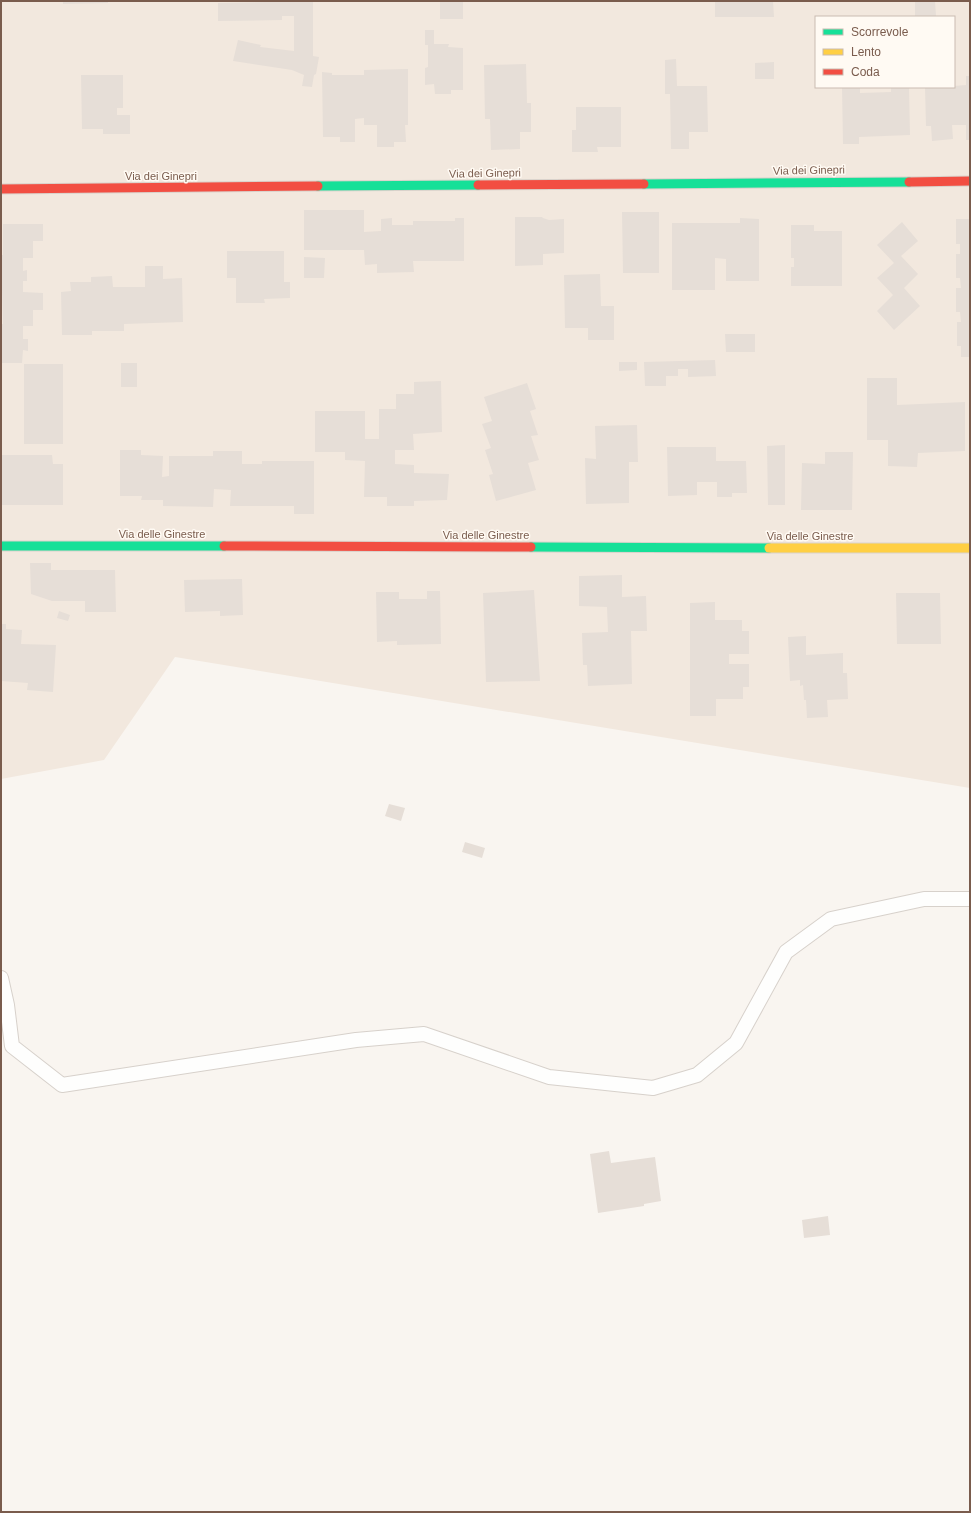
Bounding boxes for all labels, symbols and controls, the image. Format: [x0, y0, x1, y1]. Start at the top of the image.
legend [815, 16, 955, 88]
text: Scorrevole [851, 25, 909, 39]
text: Lento [851, 45, 881, 59]
text: Coda [851, 65, 880, 79]
street label: Via dei Ginepri [773, 163, 845, 177]
street label: Via dei Ginepri [449, 166, 521, 180]
street label: Via dei Ginepri [125, 170, 197, 182]
street label: Via delle Ginestre [119, 528, 205, 540]
street label: Via delle Ginestre [443, 529, 529, 541]
street label: Via delle Ginestre [767, 530, 853, 542]

